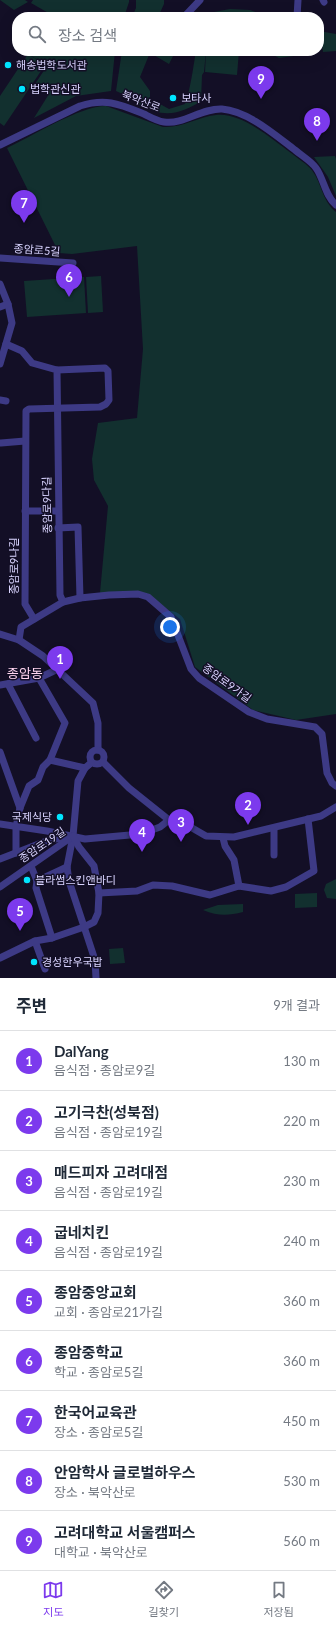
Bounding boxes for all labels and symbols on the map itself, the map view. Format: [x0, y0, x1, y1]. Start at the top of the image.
place label: 해송법학도서관 [16, 58, 87, 71]
marker: 해송법학도서관 [3, 60, 13, 70]
pin: 9 [248, 66, 274, 99]
place label: 법학관신관 [30, 82, 81, 95]
marker: 법학관신관 [17, 84, 27, 94]
street label: 북악산로 [120, 87, 162, 114]
place label: 보타사 [181, 91, 211, 104]
marker: 보타사 [168, 93, 178, 103]
pin: 8 [304, 108, 330, 141]
pin: 7 [11, 190, 37, 223]
street label: 종암로5길 [13, 241, 61, 258]
pin: 6 [56, 264, 82, 297]
street label: 종암로9다길 [40, 476, 53, 534]
street label: 종암로9나길 [7, 538, 20, 594]
your location [160, 617, 180, 637]
pin: 1 [47, 646, 73, 679]
street label: 종암로9가길 [200, 661, 254, 705]
district label: 종암동 [7, 665, 43, 681]
pin: 2 [235, 792, 261, 825]
pin: 3 [168, 809, 194, 842]
place label: 국제식당 [12, 810, 52, 823]
marker: 국제식당 [55, 812, 65, 822]
pin: 4 [129, 819, 155, 852]
street label: 종암로19길 [16, 824, 67, 865]
place label: 블라썸스킨앤바디 [35, 873, 116, 886]
marker: 블라썸스킨앤바디 [22, 875, 32, 885]
pin: 5 [7, 898, 33, 931]
place label: 경성한우국밥 [42, 955, 103, 968]
marker: 경성한우국밥 [29, 957, 39, 967]

